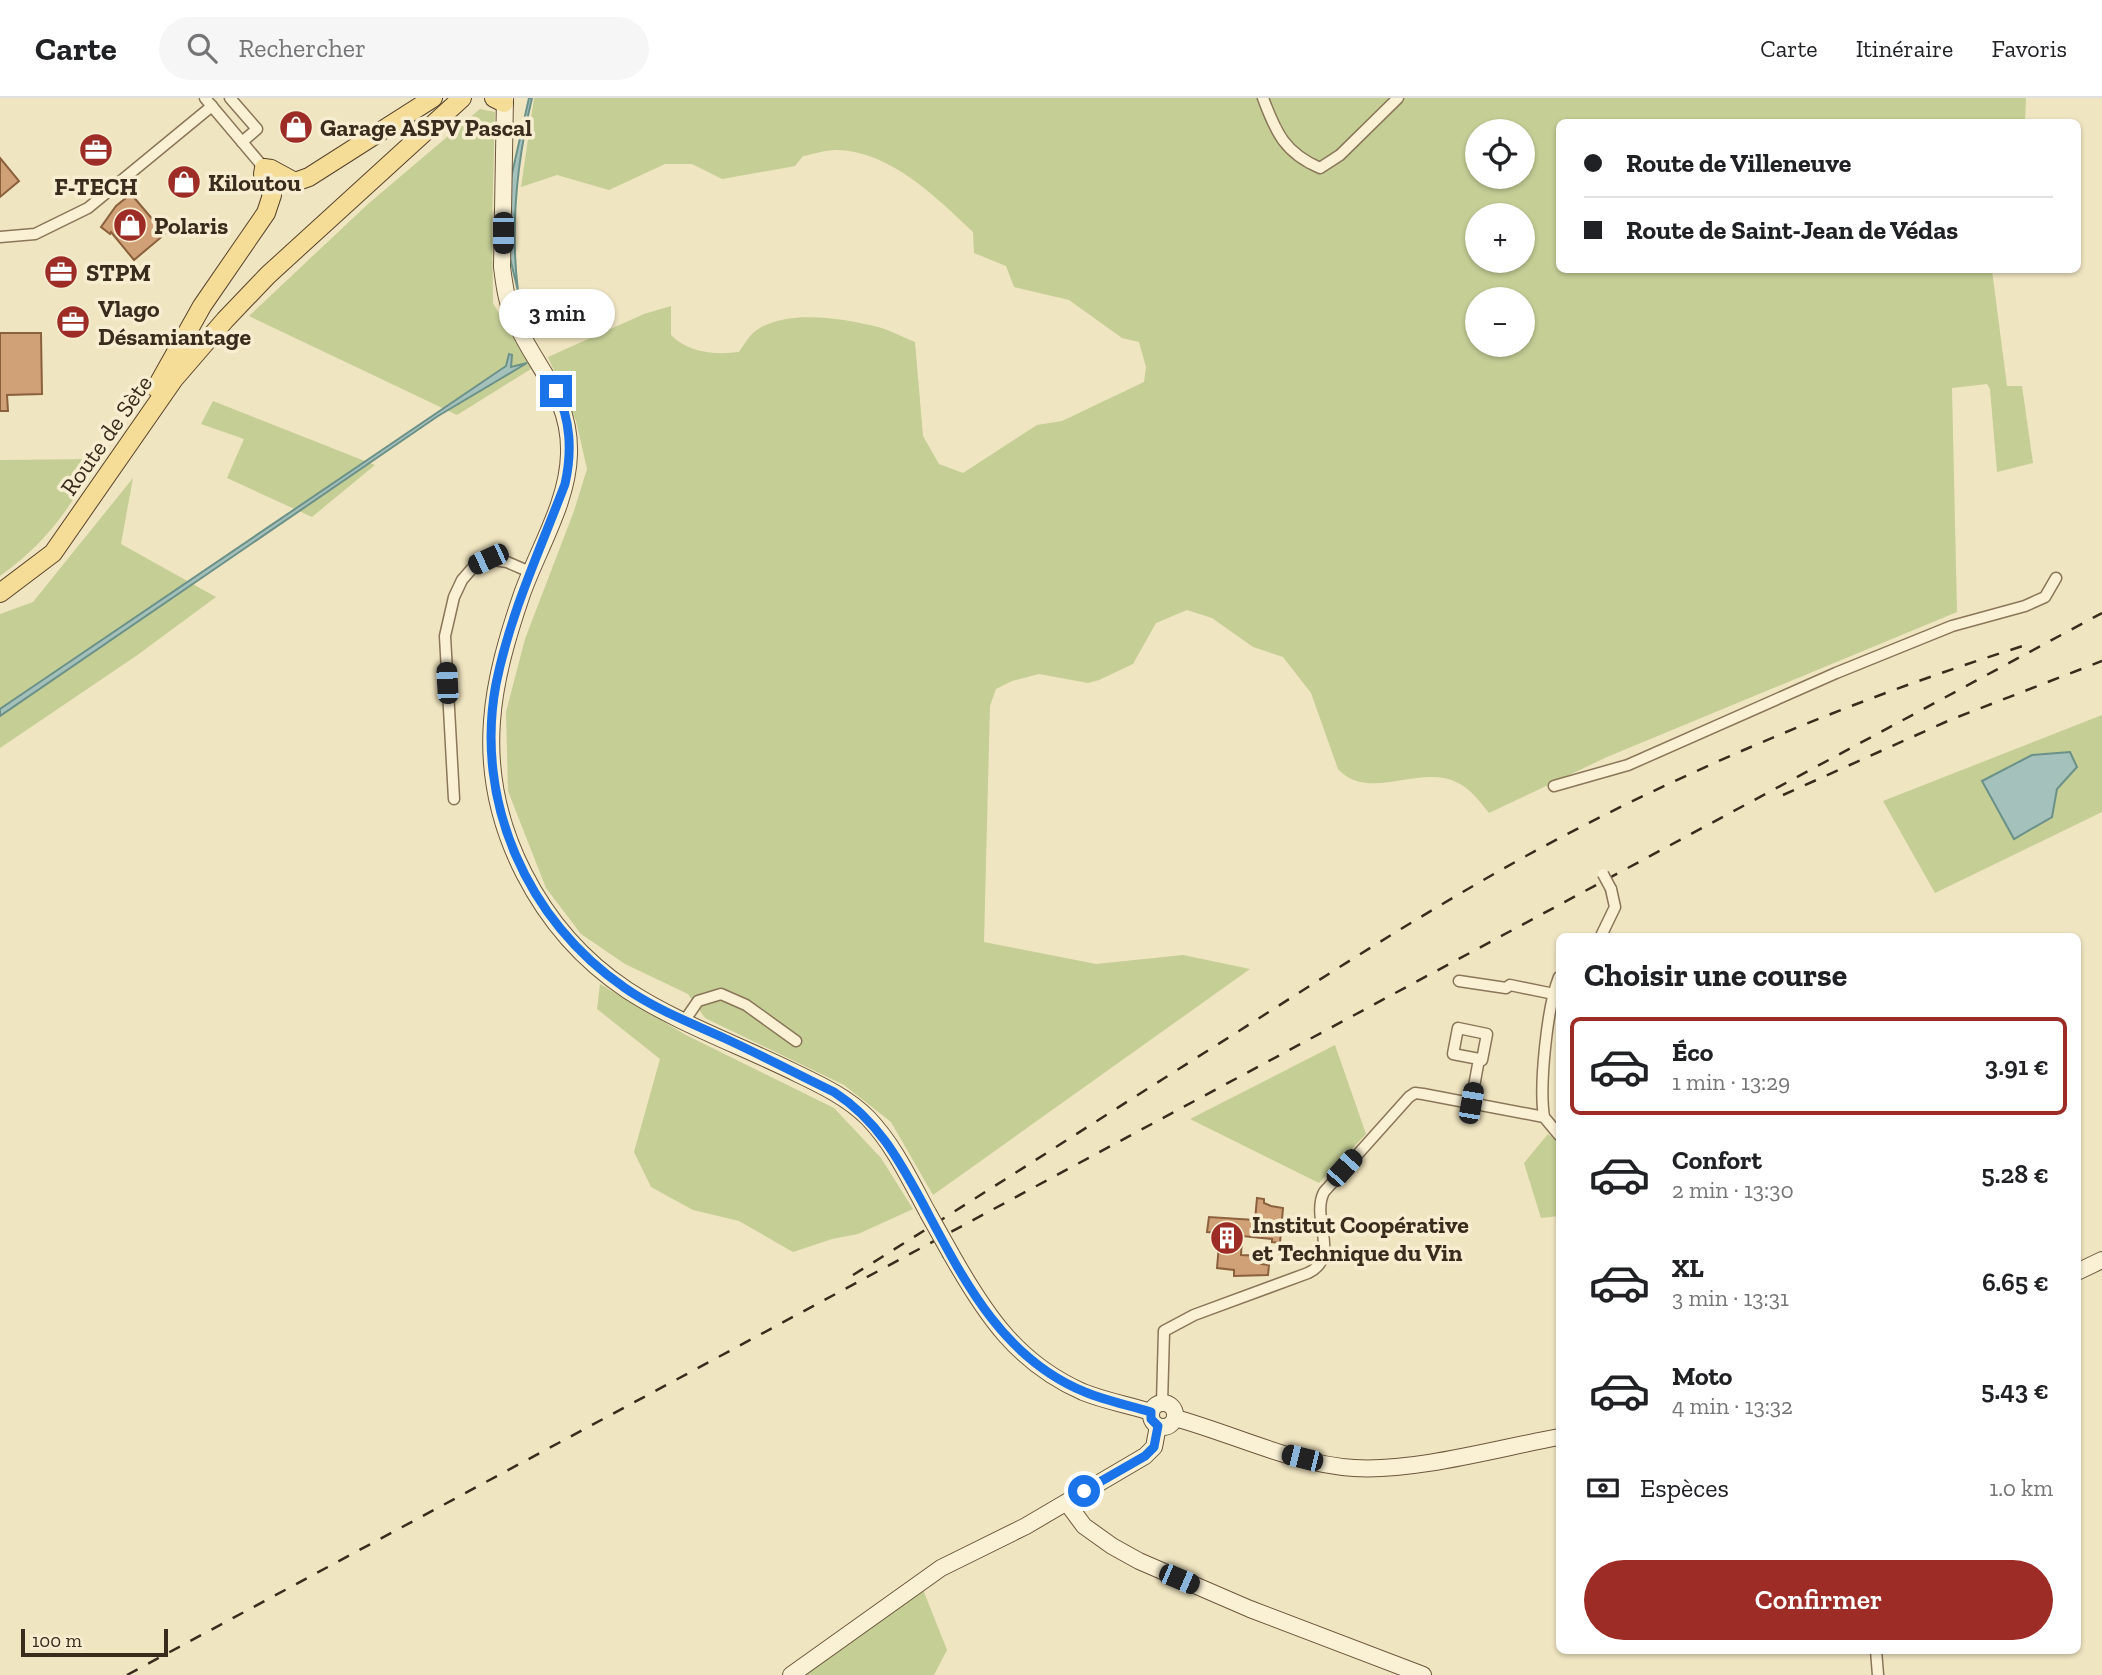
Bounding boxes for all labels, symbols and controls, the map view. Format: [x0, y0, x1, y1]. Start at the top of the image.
search box [159, 17, 649, 80]
text: Carte [35, 29, 117, 68]
icon: search [183, 29, 221, 67]
text: Rechercher [239, 32, 366, 64]
text: Carte [1760, 34, 1818, 63]
text: Itinéraire [1856, 34, 1953, 63]
text: Favoris [1991, 34, 2067, 63]
shop icon: Garage ASPV Pascal [277, 108, 315, 146]
place label: Garage ASPV Pascal [320, 113, 532, 142]
map controls [1465, 119, 1535, 357]
button: locate [1465, 119, 1535, 189]
office icon: F-TECH [77, 131, 115, 169]
text: Route de Villeneuve [1626, 147, 1851, 179]
shop icon: Kiloutou [165, 163, 203, 201]
place label: Kiloutou [208, 168, 301, 197]
place label: F-TECH [54, 172, 138, 201]
button: + [1465, 203, 1535, 273]
shop icon: Polaris [111, 206, 149, 244]
place label: Polaris [154, 211, 228, 240]
car [493, 212, 514, 254]
text: Route de Saint-Jean de Védas [1626, 214, 1958, 246]
office icon: STPM [42, 253, 80, 291]
place label: STPM [86, 258, 151, 287]
button: − [1465, 287, 1535, 357]
callout: 3 min [498, 289, 614, 338]
place label: Vlago Désamiantage [98, 294, 251, 351]
text: 3 min [529, 299, 585, 327]
office icon: Vlago Désamiantage [54, 303, 92, 341]
street label: Route de Sète [54, 369, 158, 501]
route end [540, 375, 572, 407]
car [465, 541, 512, 577]
car [436, 661, 459, 705]
text: Choisir une course [1584, 956, 1847, 994]
icon: car [1588, 1035, 1651, 1098]
text: Éco [1672, 1036, 1713, 1068]
text: 3.91 € [1985, 1050, 2049, 1082]
text: 1 min · 13:29 [1672, 1068, 1790, 1096]
car [1458, 1080, 1485, 1126]
icon: car [1588, 1143, 1651, 1206]
text: Confort [1672, 1144, 1762, 1176]
car [1323, 1145, 1366, 1191]
text: 5.28 € [1981, 1158, 2049, 1190]
text: 2 min · 13:30 [1672, 1176, 1794, 1204]
place label: Institut Coopérative et Technique du Vin [1252, 1210, 1469, 1267]
building icon: Institut Coopérative et Technique du Vin [1208, 1219, 1246, 1257]
icon: car [1588, 1251, 1651, 1314]
text: XL [1672, 1252, 1704, 1284]
text: 6.65 € [1982, 1266, 2049, 1298]
text: 3 min · 13:31 [1672, 1284, 1789, 1312]
icon: car [1588, 1359, 1651, 1422]
text: Moto [1672, 1360, 1732, 1392]
text: 5.43 € [1981, 1374, 2049, 1406]
text: 4 min · 13:32 [1672, 1392, 1793, 1420]
car [1280, 1443, 1325, 1473]
icon: cash [1584, 1469, 1622, 1507]
text: Espèces [1640, 1472, 1729, 1504]
text: 1.0 km [1989, 1474, 2053, 1502]
route start [1068, 1475, 1100, 1507]
button: Confirmer [1584, 1560, 2053, 1640]
car [1156, 1561, 1203, 1597]
scale bar [21, 1626, 168, 1658]
text: 100 m [32, 1629, 82, 1652]

